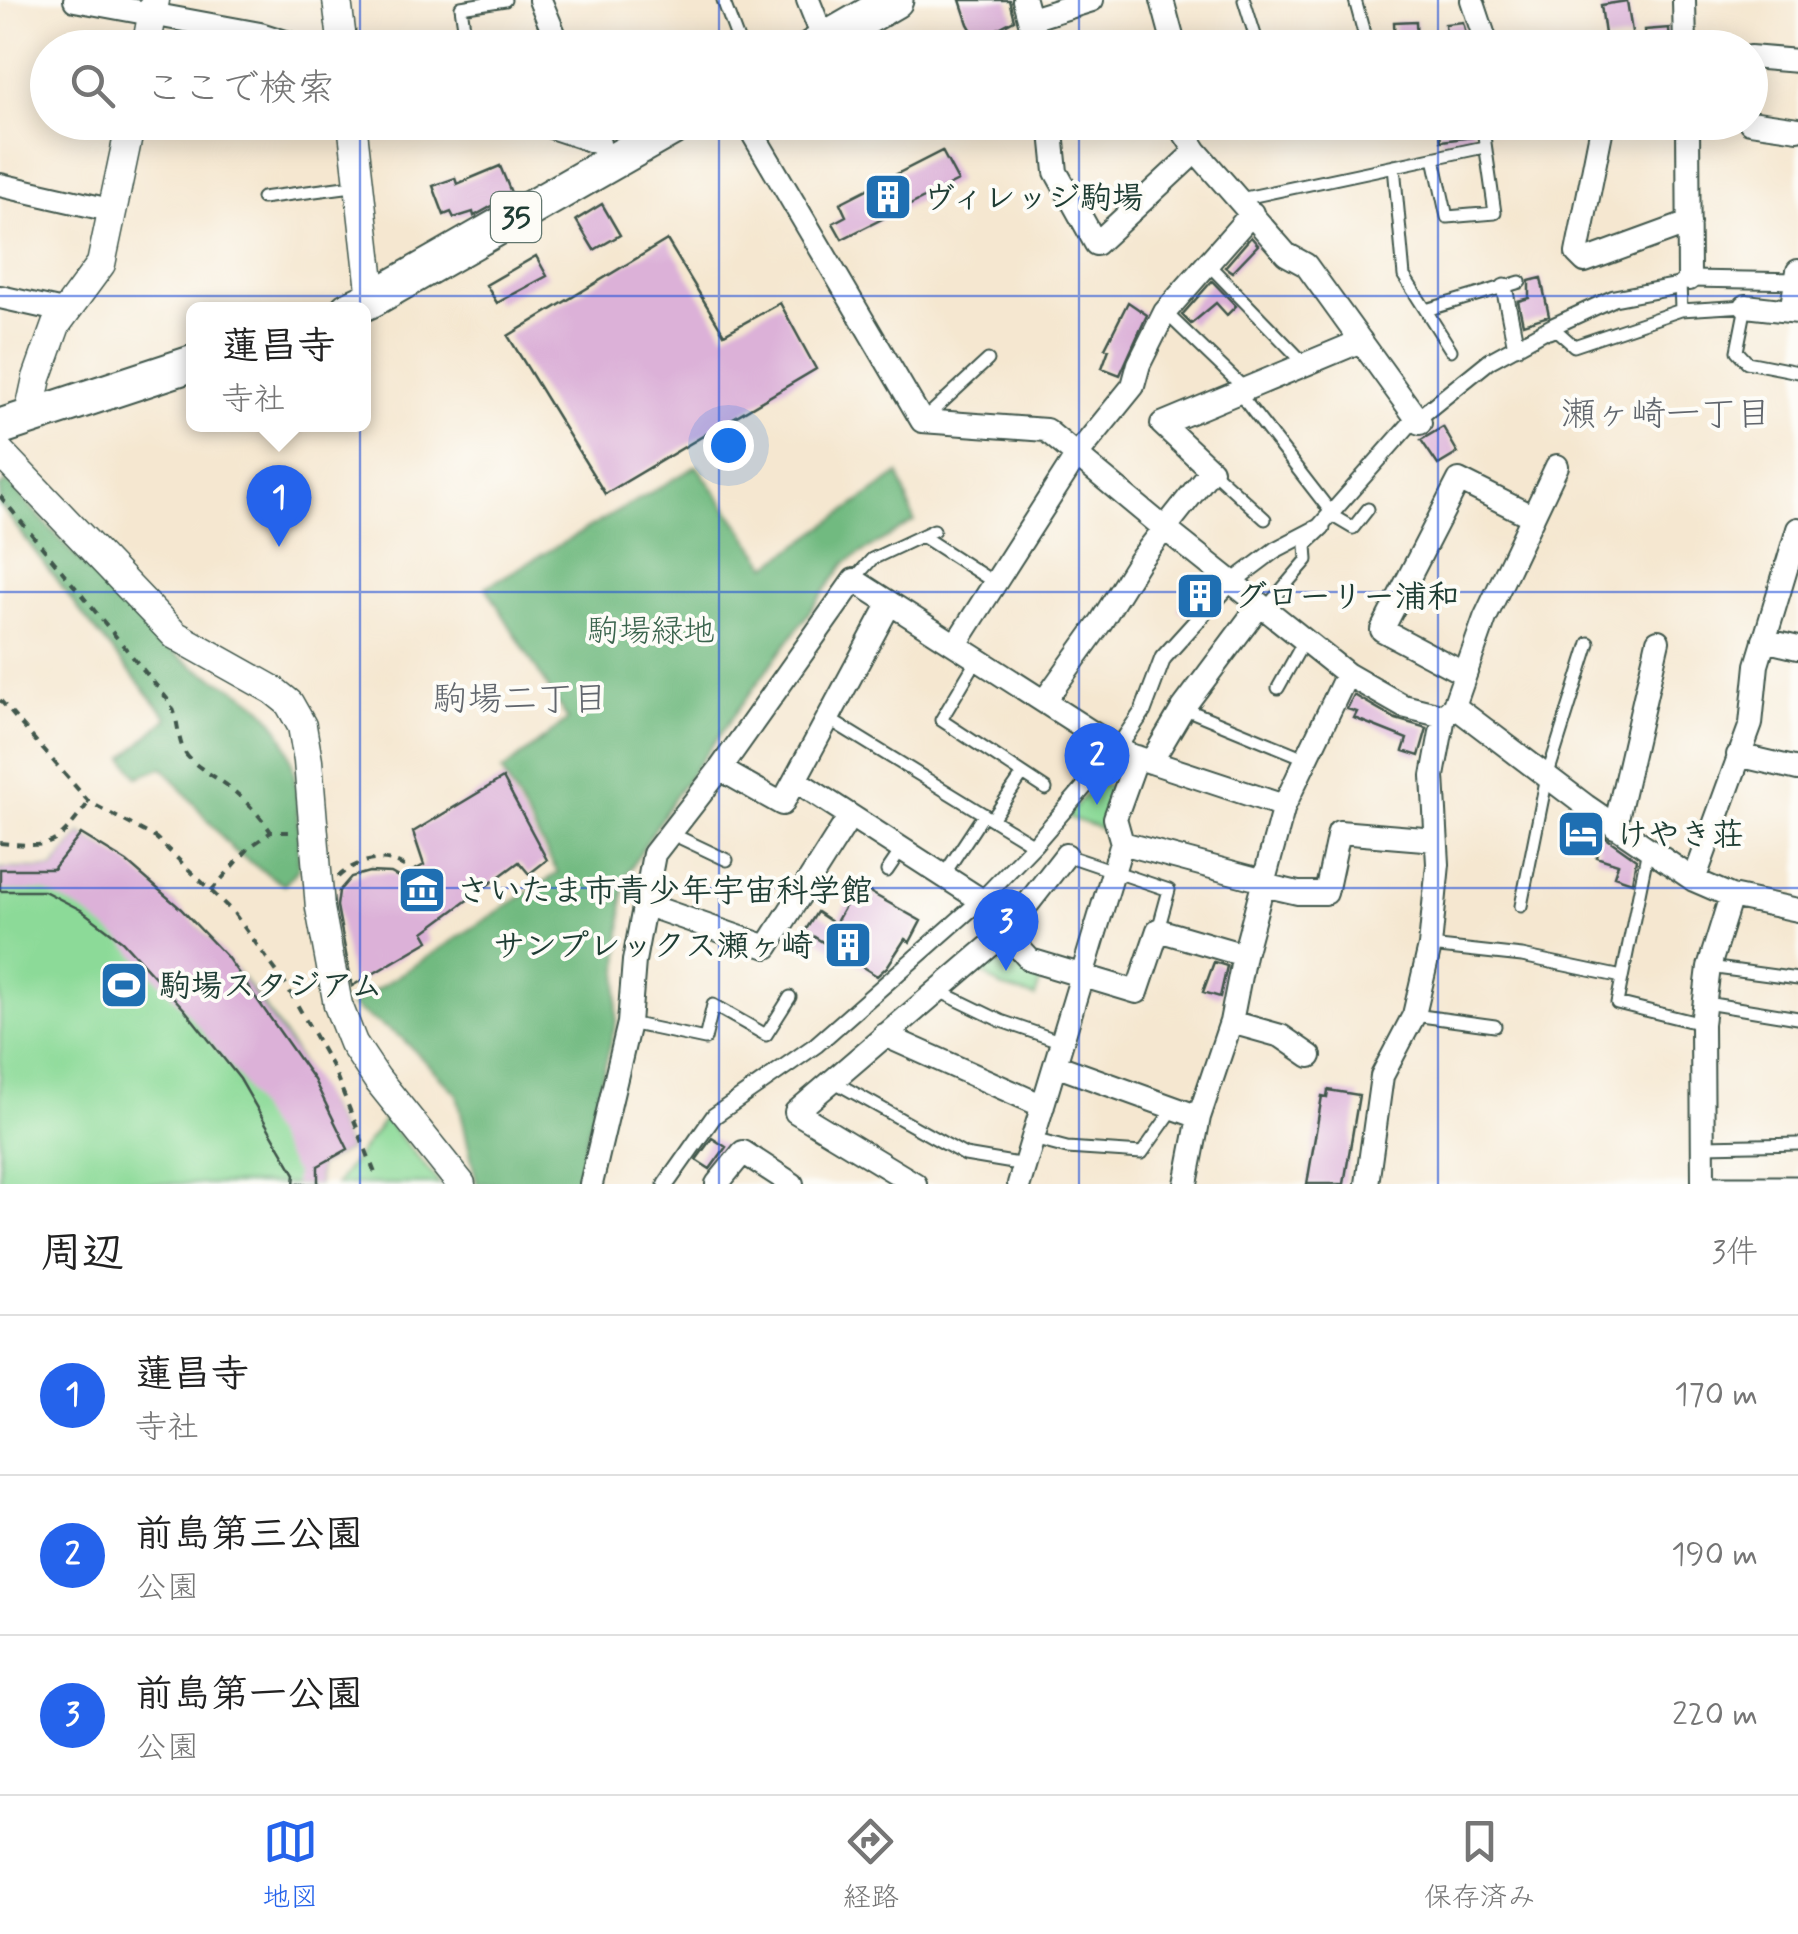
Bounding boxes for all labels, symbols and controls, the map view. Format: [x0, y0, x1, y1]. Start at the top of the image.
search box [30, 30, 1768, 140]
icon: search [65, 58, 120, 113]
text: ここで検索 [145, 65, 335, 114]
building icon: ヴィレッジ駒場 [862, 171, 914, 223]
place label: ヴィレッジ駒場 [923, 178, 1144, 220]
road number: 35 [491, 192, 541, 242]
popup [186, 302, 371, 432]
text: 蓮昌寺 [221, 323, 336, 372]
text: 寺社 [221, 379, 286, 421]
district label: 瀬ヶ崎一丁目 [1561, 392, 1771, 438]
your location [703, 420, 754, 471]
pin: 1 [246, 464, 312, 547]
building icon: グローリー浦和 [1174, 570, 1226, 622]
place label: グローリー浦和 [1235, 577, 1459, 619]
park label: 駒場緑地 [587, 611, 715, 653]
district label: 駒場二丁目 [432, 677, 608, 723]
pin: 2 [1064, 722, 1130, 805]
hotel icon: けやき荘 [1555, 808, 1607, 860]
place label: けやき荘 [1616, 815, 1744, 857]
museum icon: さいたま市青少年宇宙科学館 [396, 864, 448, 916]
place label: さいたま市青少年宇宙科学館 [457, 871, 872, 913]
pin: 3 [974, 888, 1038, 971]
building icon: サンプレックス瀬ヶ崎 [822, 919, 874, 971]
place label: サンプレックス瀬ヶ崎 [493, 926, 813, 968]
sports icon: 駒場スタジアム [98, 959, 150, 1011]
place label: 駒場スタジアム [159, 966, 383, 1008]
text: 周辺 [40, 1227, 124, 1282]
text: 3件 [1712, 1232, 1758, 1274]
text: 蓮昌寺 [135, 1351, 249, 1400]
text: 1 [65, 1374, 80, 1416]
text: 170 m [1674, 1374, 1758, 1416]
text: 寺社 [135, 1407, 199, 1449]
text: 前島第三公園 [135, 1511, 363, 1560]
text: 2 [65, 1534, 80, 1576]
text: 190 m [1671, 1534, 1758, 1576]
text: 公園 [135, 1567, 199, 1609]
text: 前島第一公園 [135, 1671, 363, 1720]
text: 3 [65, 1694, 80, 1736]
text: 220 m [1672, 1694, 1758, 1736]
text: 公園 [135, 1727, 199, 1769]
tab: 地図 [262, 1814, 318, 1917]
tab: 経路 [843, 1814, 899, 1917]
tab: 保存済み [1424, 1814, 1536, 1917]

